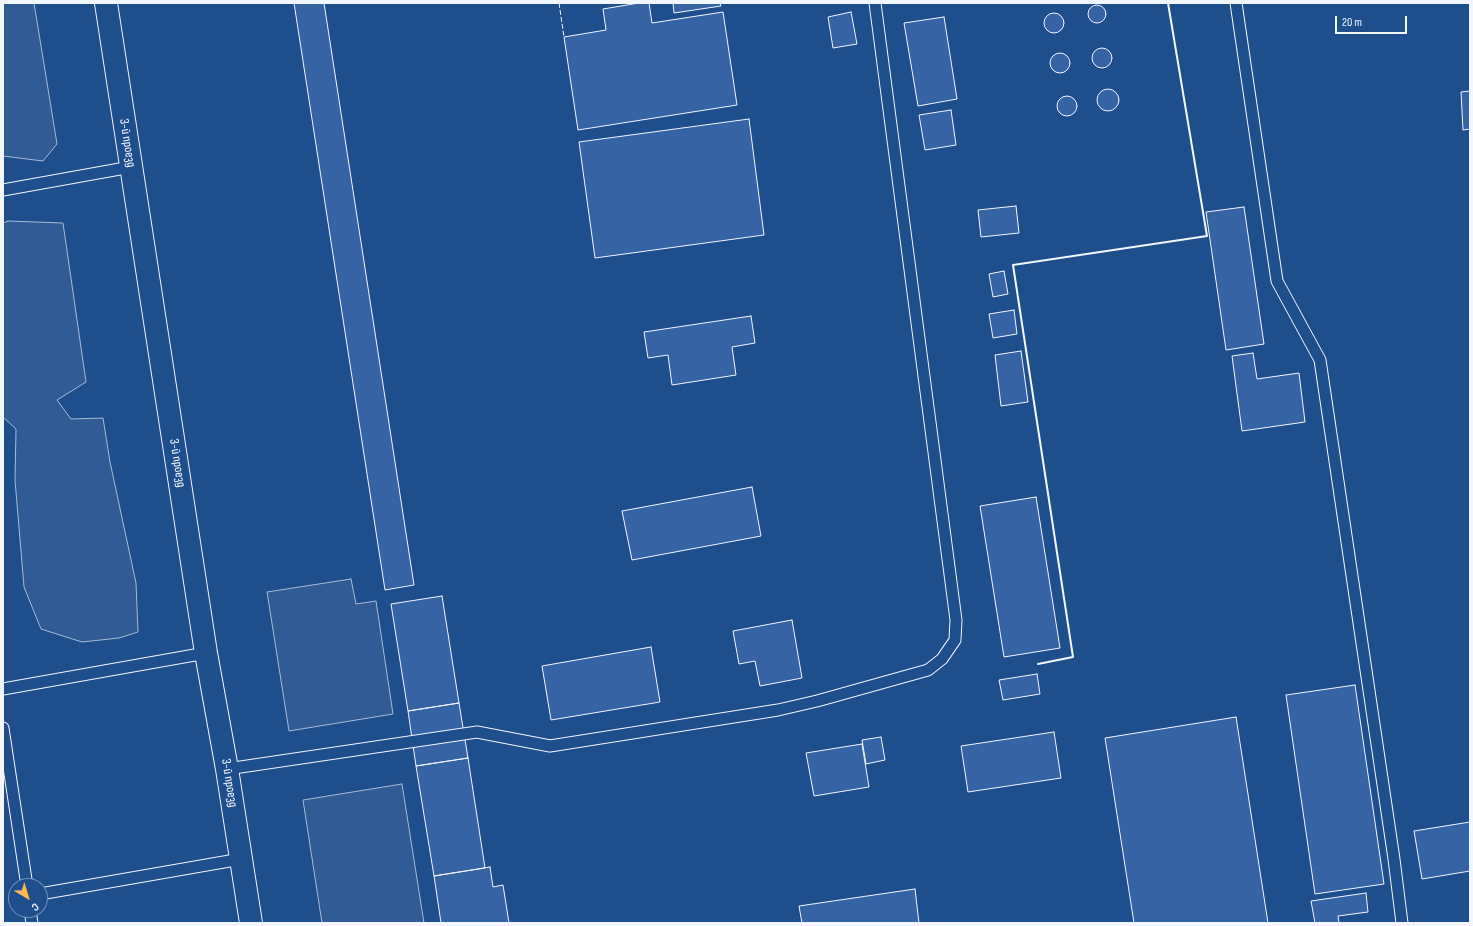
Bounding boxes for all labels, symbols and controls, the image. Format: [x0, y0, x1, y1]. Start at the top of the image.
scale bar [1337, 8, 1409, 34]
text: 20 m [1342, 15, 1362, 30]
street label: 3-й проезд [115, 117, 139, 169]
street label: 3-й проезд [165, 437, 189, 489]
street label: 3-й проезд [217, 757, 241, 809]
north arrow [8, 878, 48, 918]
text: С [29, 900, 41, 914]

